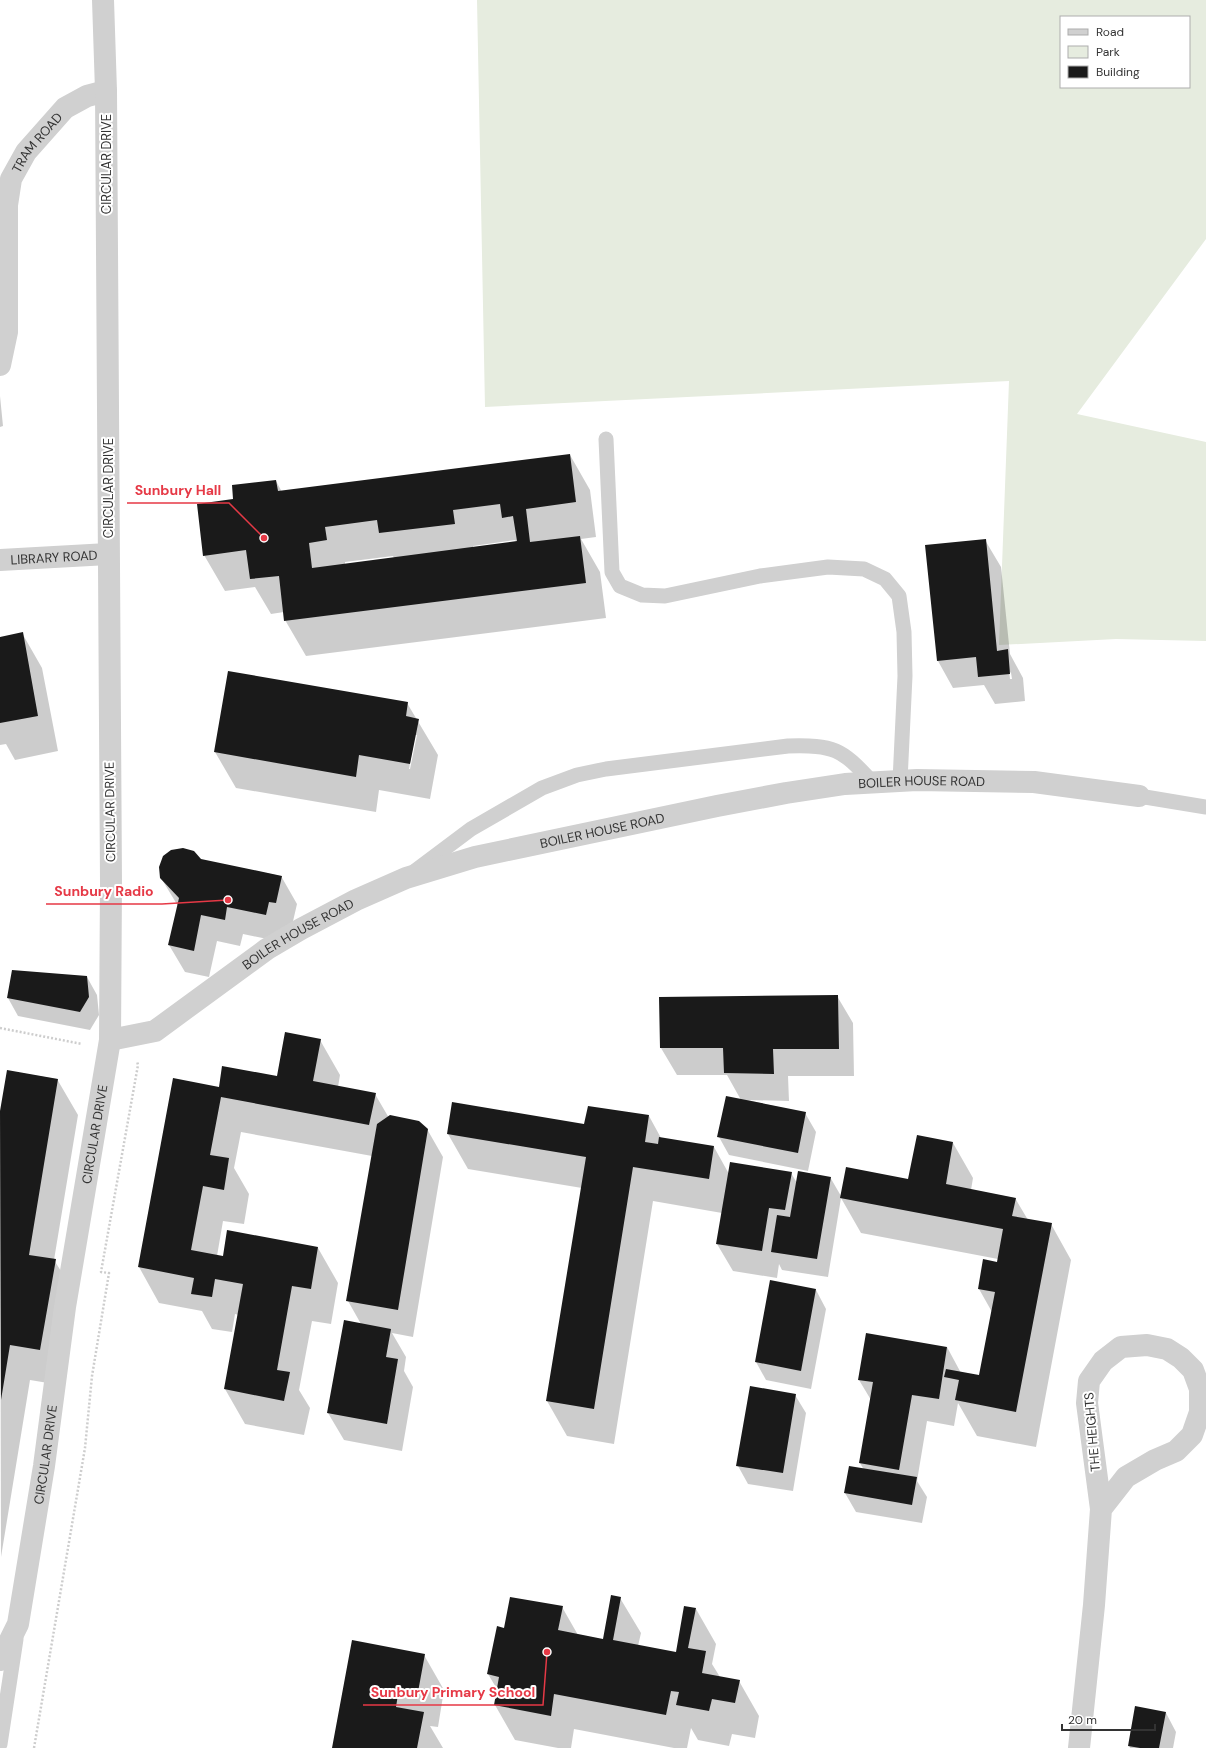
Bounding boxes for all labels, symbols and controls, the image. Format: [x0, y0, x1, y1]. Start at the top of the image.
legend [1060, 16, 1190, 88]
text: Road [1096, 24, 1124, 40]
text: Park [1096, 44, 1120, 60]
text: Building [1096, 64, 1140, 80]
street label: TRAM ROAD [8, 109, 66, 176]
street label: CIRCULAR DRIVE [98, 114, 115, 214]
street label: CIRCULAR DRIVE [100, 438, 117, 538]
callout: Sunbury Hall [127, 477, 229, 503]
text: Sunbury Hall [135, 481, 221, 499]
street label: LIBRARY ROAD [10, 546, 98, 568]
street label: CIRCULAR DRIVE [101, 762, 119, 862]
street label: BOILER HOUSE ROAD [858, 771, 985, 792]
street label: BOILER HOUSE ROAD [538, 809, 666, 852]
callout: Sunbury Radio [46, 878, 162, 904]
text: Sunbury Radio [54, 882, 154, 900]
street label: BOILER HOUSE ROAD [238, 894, 357, 973]
street label: CIRCULAR DRIVE [77, 1083, 111, 1185]
street label: THE HEIGHTS [1080, 1392, 1104, 1472]
street label: CIRCULAR DRIVE [29, 1404, 61, 1505]
callout: Sunbury Primary School [363, 1679, 543, 1705]
text: Sunbury Primary School [371, 1683, 535, 1701]
scale bar [1062, 1706, 1155, 1732]
text: 20 m [1068, 1712, 1097, 1728]

